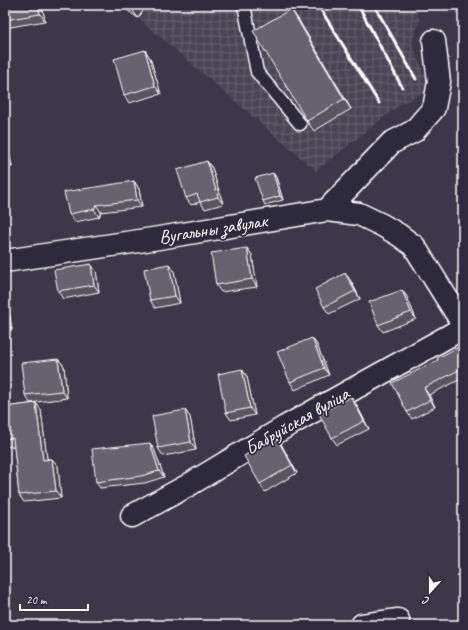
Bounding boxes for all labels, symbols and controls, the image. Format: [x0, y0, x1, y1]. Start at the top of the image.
street label: Вугальны завулак [157, 208, 271, 249]
street label: Бабруйская вуліца [240, 381, 355, 461]
north arrow [410, 572, 450, 612]
scale bar [20, 586, 88, 612]
text: 20 m [26, 592, 48, 608]
text: С [420, 593, 431, 609]

